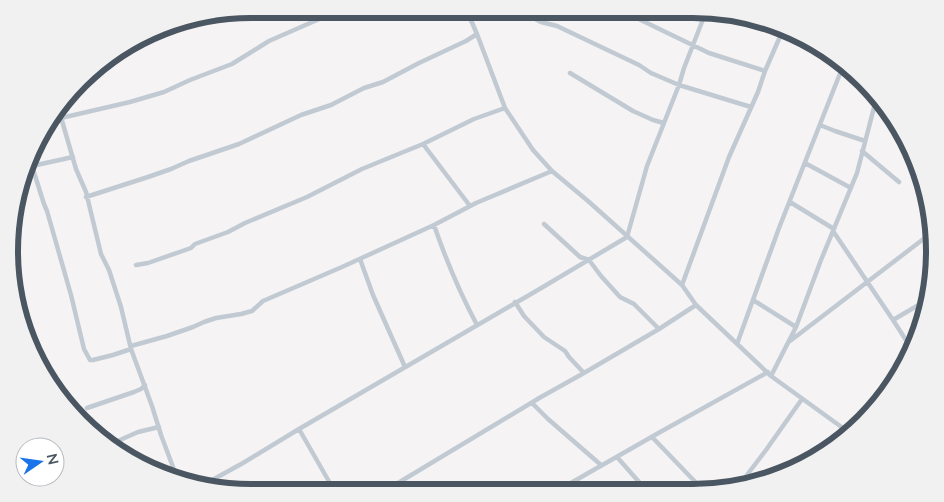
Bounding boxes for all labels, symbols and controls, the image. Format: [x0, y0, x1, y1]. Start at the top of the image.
north arrow [15, 437, 65, 487]
text: N [44, 452, 63, 466]

